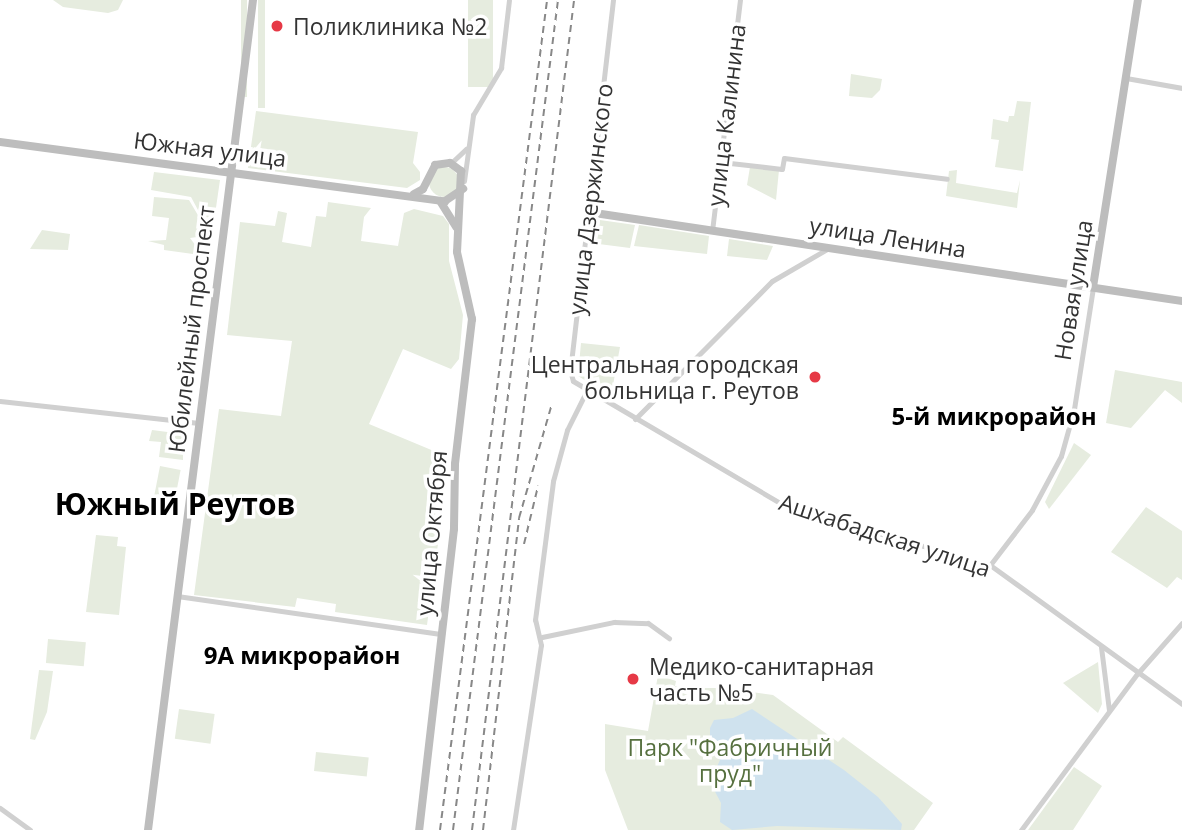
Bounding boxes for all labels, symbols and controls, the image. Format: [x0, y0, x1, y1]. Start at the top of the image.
place label: Поликлиника №2 [293, 12, 487, 40]
marker: Поликлиника №2 [267, 16, 287, 36]
street label: улица Калинина [701, 22, 751, 208]
street label: улица Дзержинского [562, 82, 618, 316]
street label: Южная улица [132, 126, 288, 172]
street label: Юбилейный проспект [162, 204, 220, 454]
street label: улица Ленина [808, 211, 968, 263]
street label: Новая улица [1048, 218, 1098, 362]
place label: Центральная городская больница г. Реутов [531, 350, 799, 404]
marker: Центральная городская больница г. Реутов [805, 367, 825, 387]
district label: 5-й микрорайон [891, 402, 1097, 430]
street label: улица Октября [410, 449, 452, 617]
district label: Южный Реутов [55, 486, 295, 522]
street label: Ашхабадская улица [776, 488, 994, 582]
district label: 9А микрорайон [204, 641, 400, 669]
place label: Медико-санитарная часть №5 [649, 652, 874, 706]
marker: Медико-санитарная часть №5 [623, 669, 643, 689]
park label: Парк "Фабричный пруд" [628, 733, 832, 787]

